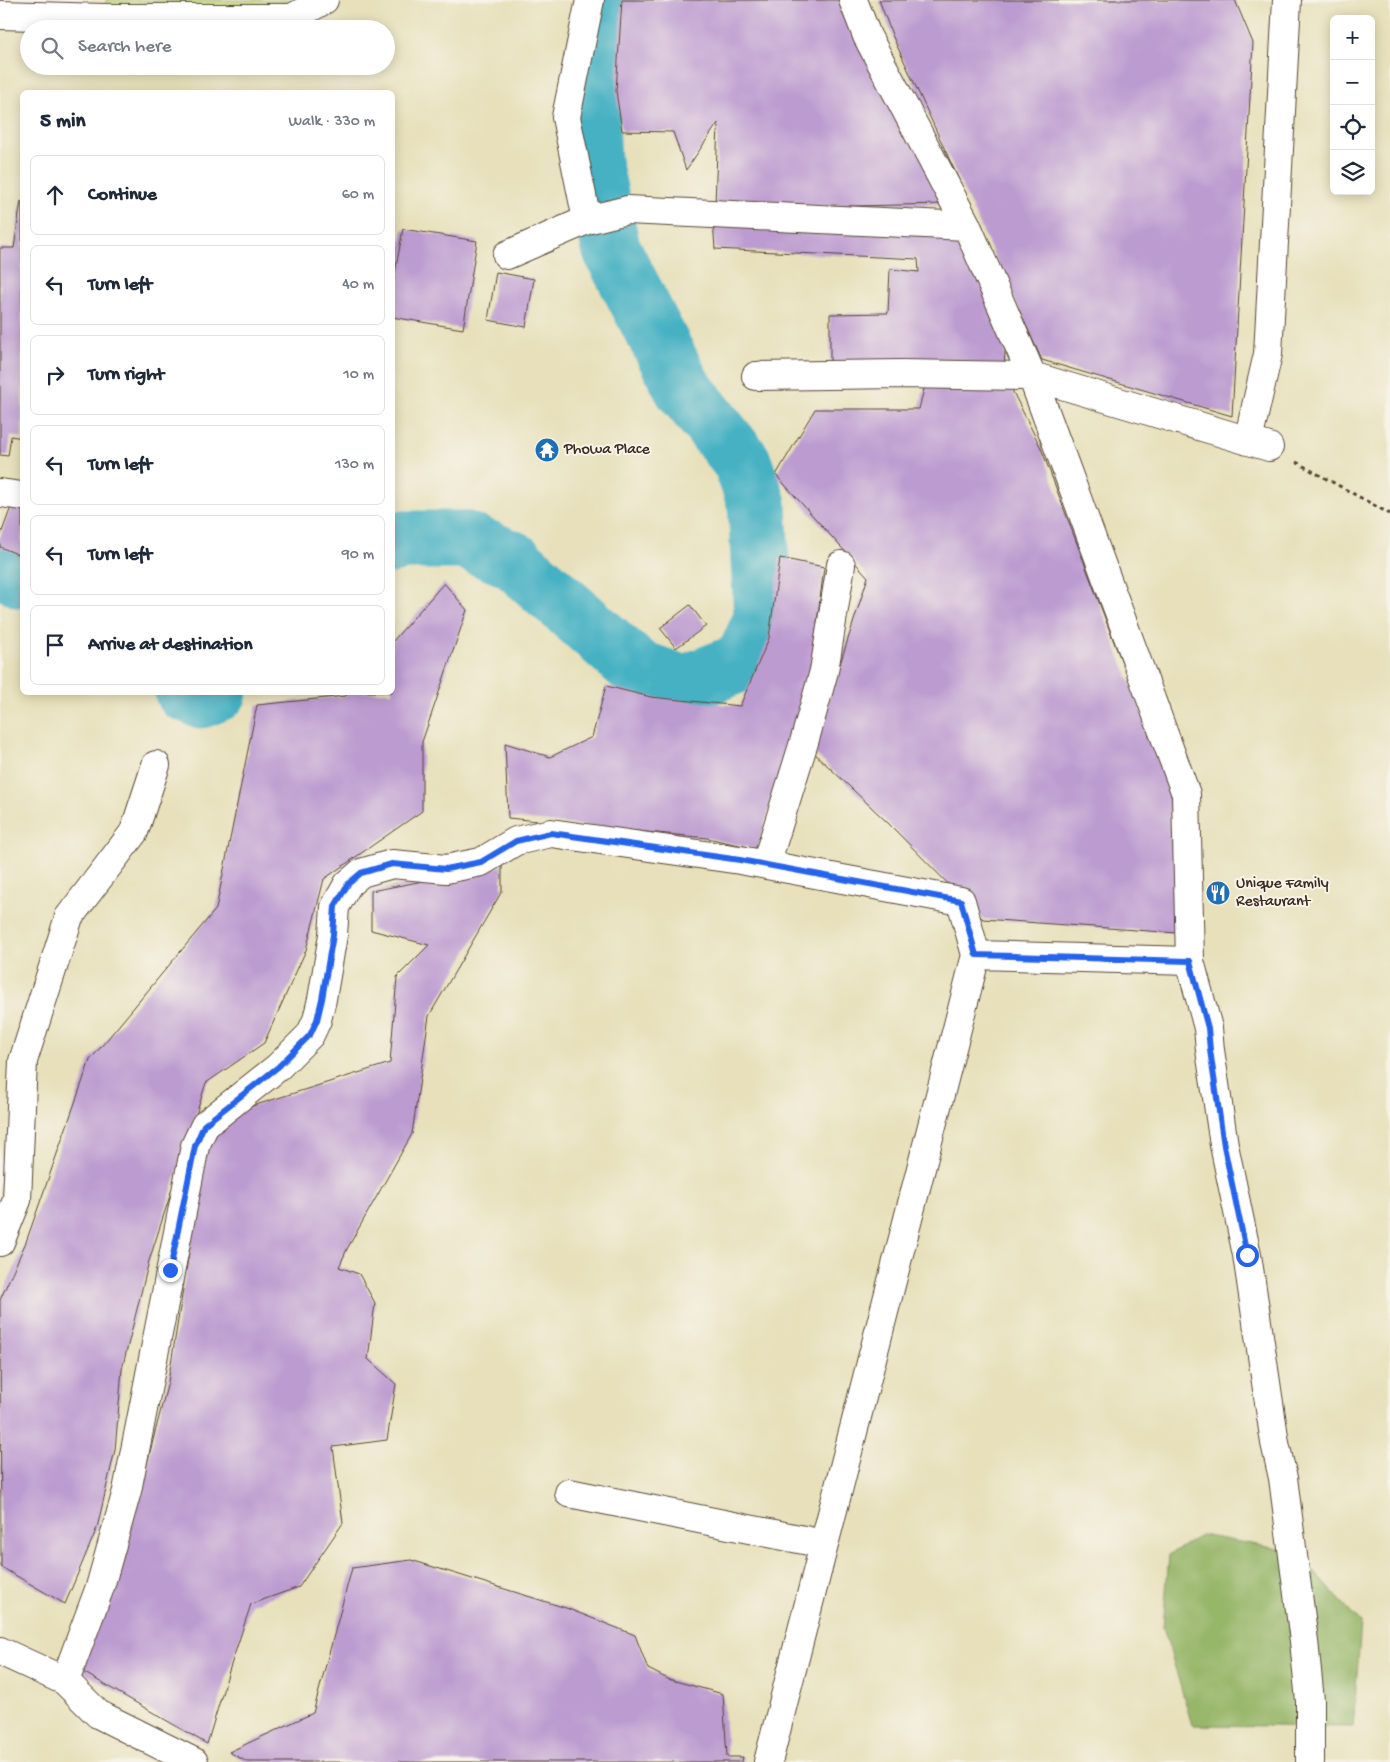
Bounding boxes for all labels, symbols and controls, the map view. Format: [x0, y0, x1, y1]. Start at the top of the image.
map controls [1330, 15, 1375, 195]
button: + [1330, 15, 1375, 60]
search box [20, 20, 395, 75]
icon: search [38, 34, 66, 62]
text: Search here [78, 36, 172, 59]
button: − [1330, 60, 1375, 105]
button: locate [1330, 105, 1375, 150]
text: 5 min [40, 110, 85, 135]
text: Walk · 330 m [288, 113, 375, 132]
button: layers [1330, 150, 1375, 195]
icon: ahead [41, 181, 69, 209]
text: Continue [88, 184, 157, 207]
text: 60 m [342, 186, 374, 205]
icon: left [41, 271, 69, 299]
text: Turn left [88, 274, 152, 297]
text: 40 m [342, 276, 374, 295]
icon: right [41, 361, 69, 389]
text: Turn right [88, 364, 164, 387]
text: 10 m [343, 366, 374, 385]
temple icon: Phowa Place [534, 437, 560, 463]
place label: Phowa Place [563, 441, 650, 460]
icon: left [41, 451, 69, 479]
text: Turn left [88, 454, 152, 477]
text: 130 m [335, 456, 374, 475]
icon: left [41, 541, 69, 569]
text: Turn left [88, 544, 152, 567]
text: 90 m [342, 546, 374, 565]
icon: arrive [41, 631, 69, 659]
text: Arrive at destination [88, 634, 252, 657]
place label: Unique Family Restaurant [1236, 875, 1329, 912]
restaurant icon: Unique Family Restaurant [1205, 880, 1231, 906]
route start [1236, 1244, 1259, 1267]
route end [159, 1259, 182, 1282]

